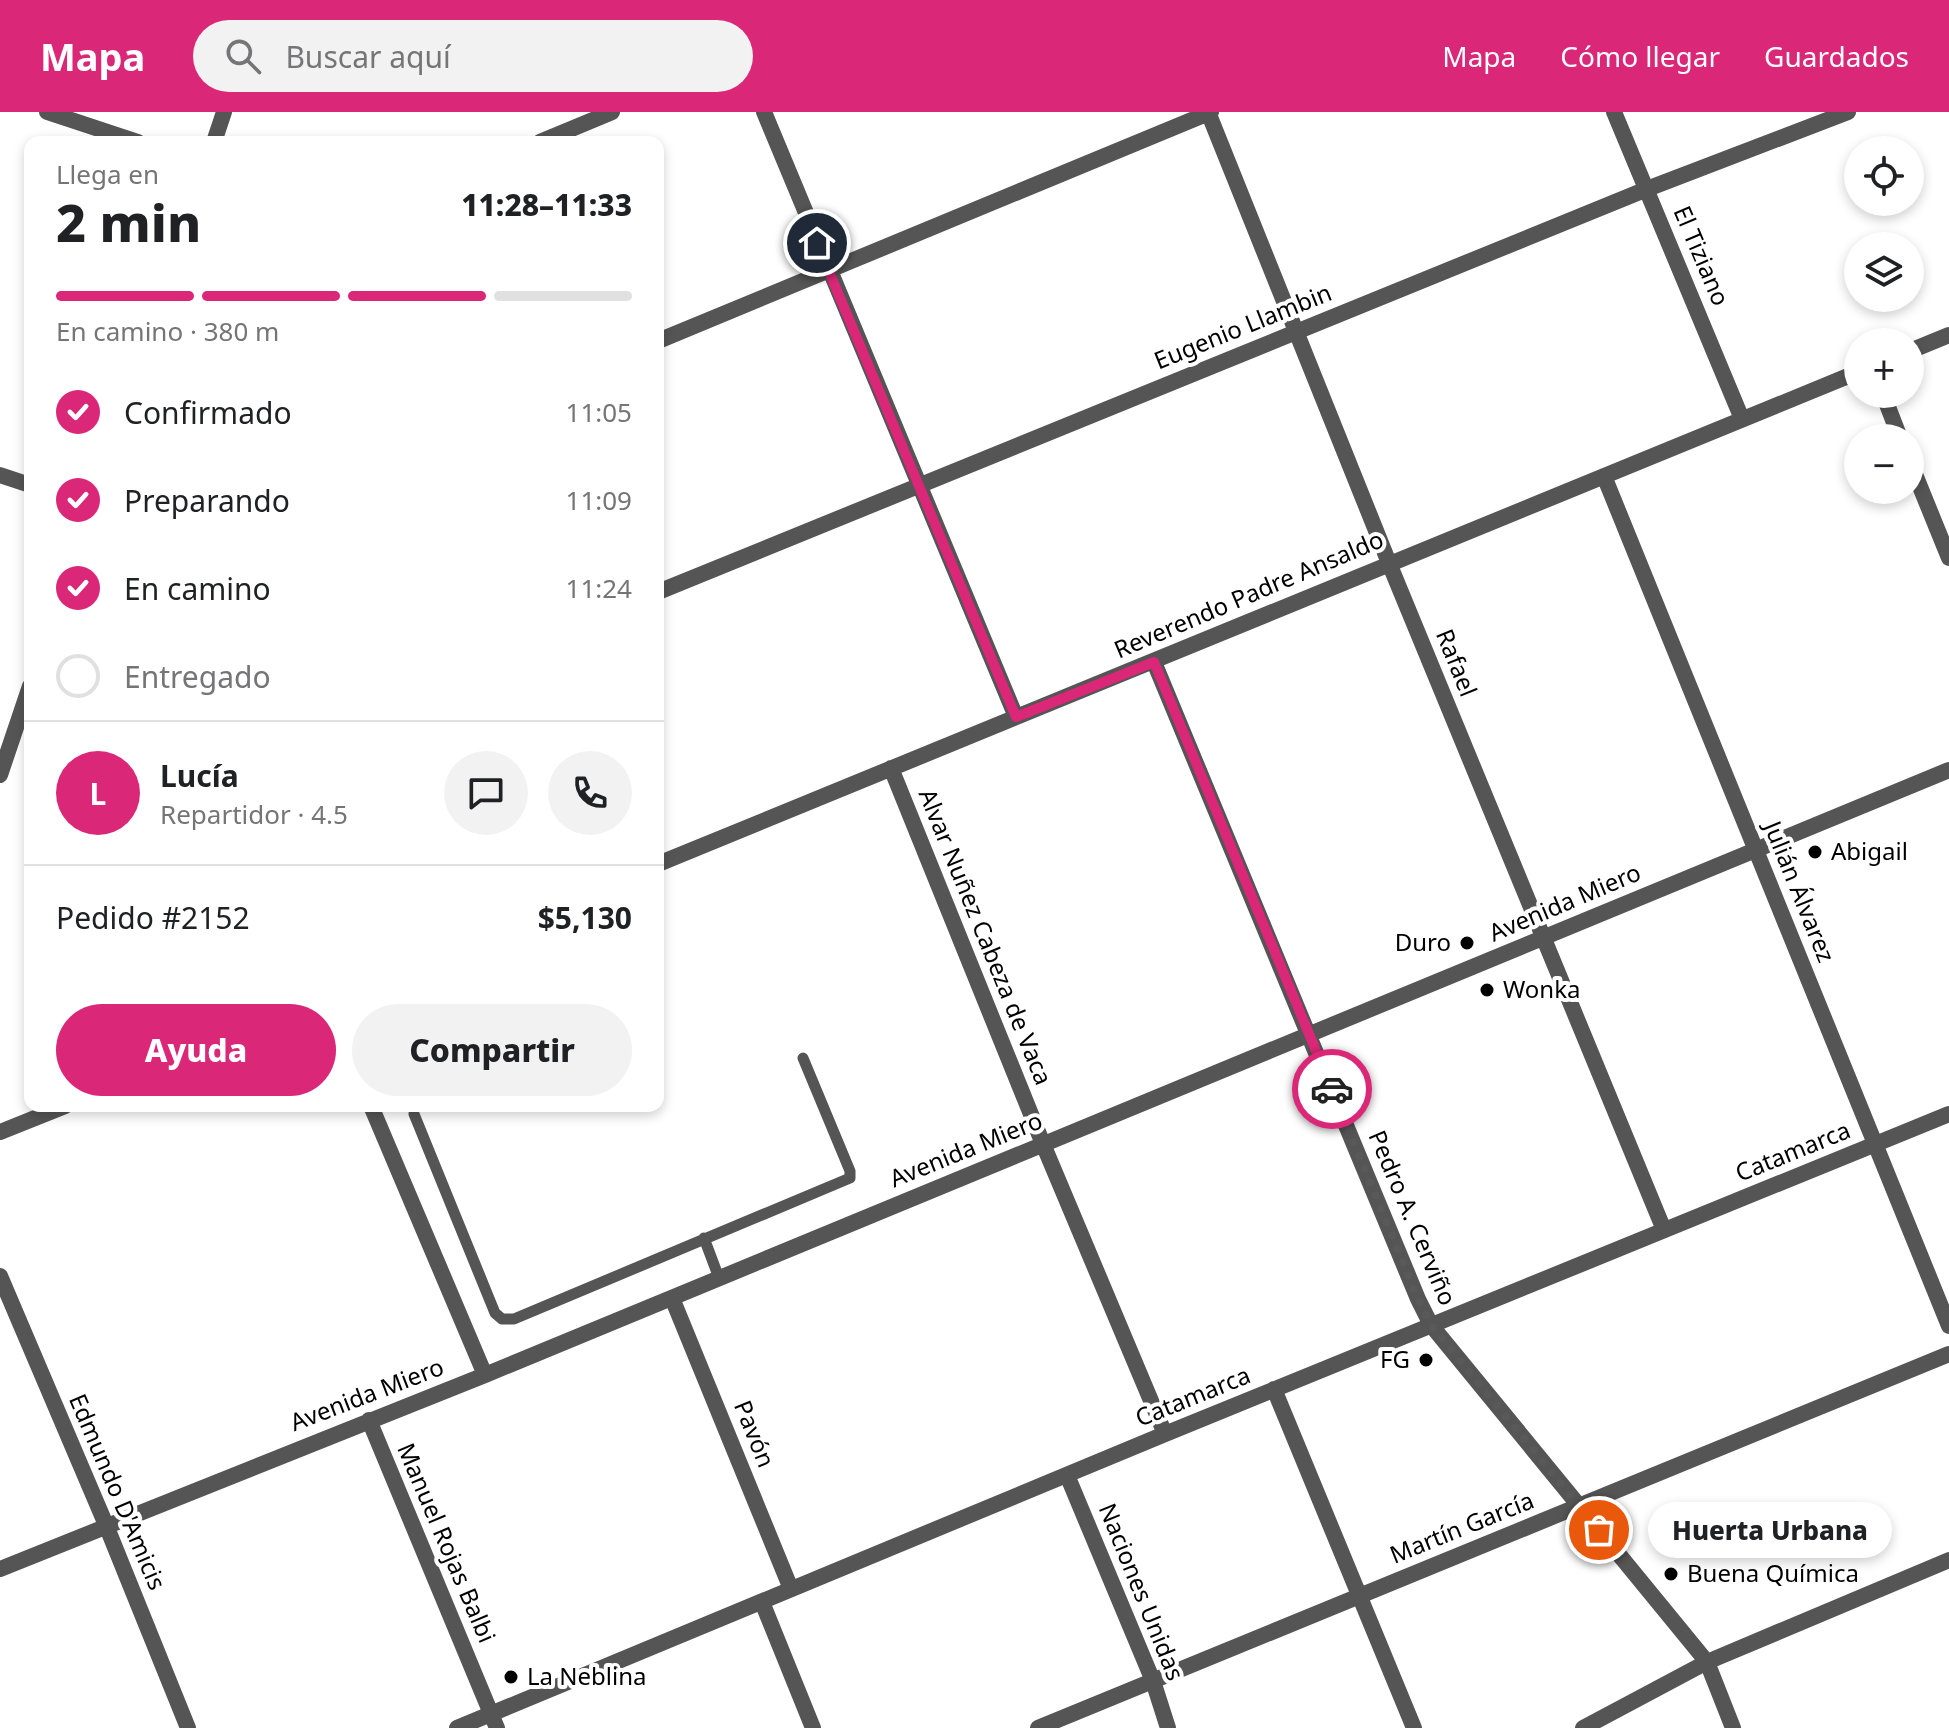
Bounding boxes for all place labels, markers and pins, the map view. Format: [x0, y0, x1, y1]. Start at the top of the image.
pin [783, 209, 851, 277]
place label: Abigail [1831, 834, 1908, 867]
marker: Abigail [1806, 843, 1824, 861]
place label: Duro [1395, 925, 1451, 958]
marker: Duro [1458, 934, 1476, 952]
place label: Wonka [1503, 972, 1580, 1005]
marker: Wonka [1478, 981, 1496, 999]
place label: FG [1380, 1342, 1410, 1375]
marker: FG [1417, 1351, 1435, 1369]
pin [1565, 1496, 1633, 1564]
callout: Huerta Urbana [1647, 1502, 1891, 1558]
place label: Buena Química [1687, 1556, 1859, 1589]
marker: Buena Química [1662, 1565, 1680, 1583]
place label: La Neblina [527, 1659, 647, 1692]
marker: La Neblina [502, 1668, 520, 1686]

